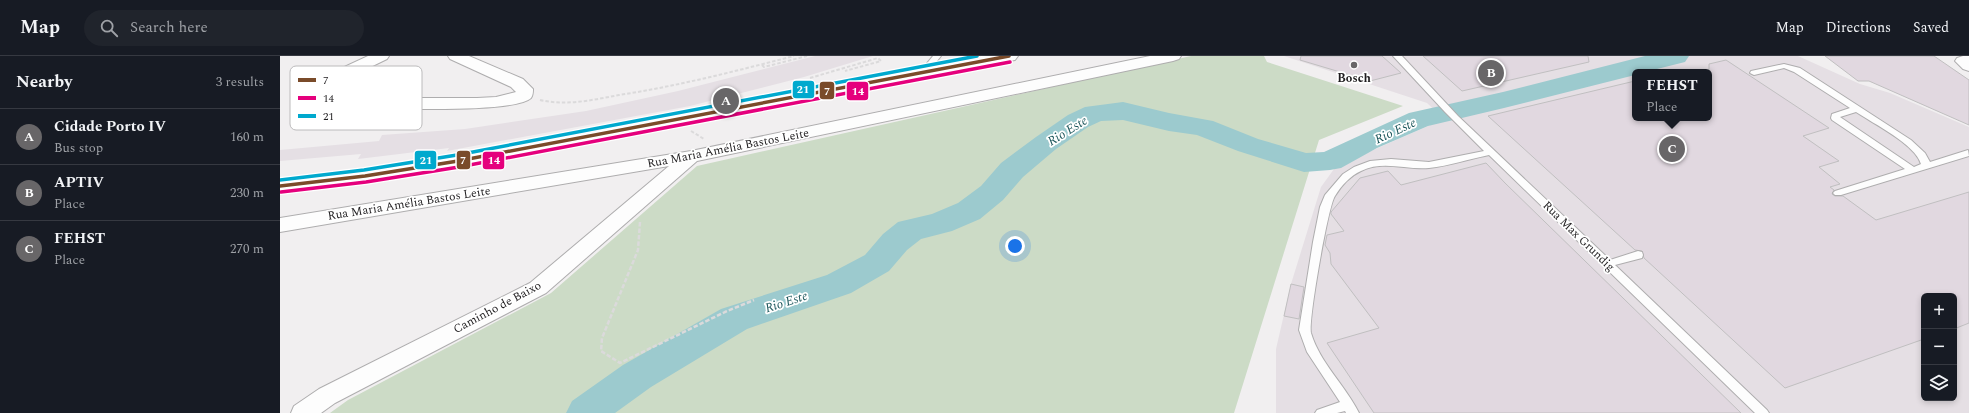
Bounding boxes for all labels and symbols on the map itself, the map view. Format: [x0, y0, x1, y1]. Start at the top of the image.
pin: B [1478, 58, 1504, 88]
marker: Bosch [1349, 60, 1359, 70]
legend [290, 66, 422, 130]
place label: Bosch [1337, 69, 1371, 88]
text: 7 [323, 72, 329, 89]
line badge: 21 [792, 80, 815, 99]
text: 21 [797, 81, 809, 98]
line badge: 7 [819, 81, 835, 100]
line badge: 14 [846, 81, 869, 101]
text: 7 [824, 83, 830, 100]
text: 14 [852, 83, 865, 100]
pin: A [713, 86, 739, 116]
text: 14 [323, 90, 334, 107]
text: 21 [323, 108, 334, 125]
water label: Rio Este [1044, 111, 1092, 151]
water label: Rio Este [1371, 112, 1420, 149]
street label: Rua Maria Amélia Bastos Leite [646, 123, 811, 174]
pin: C [1659, 134, 1685, 164]
line badge: 21 [414, 150, 437, 170]
line badge: 7 [456, 150, 471, 170]
line badge: 14 [482, 151, 505, 170]
text: 21 [420, 152, 432, 169]
text: 7 [460, 152, 466, 169]
text: 14 [488, 152, 501, 169]
street label: Rua Maria Amélia Bastos Leite [326, 181, 492, 226]
street label: Rua Max Grundig [1538, 197, 1619, 276]
your location [1005, 236, 1025, 256]
street label: Caminho de Baixo [450, 276, 545, 339]
water label: Rio Este [762, 286, 811, 318]

